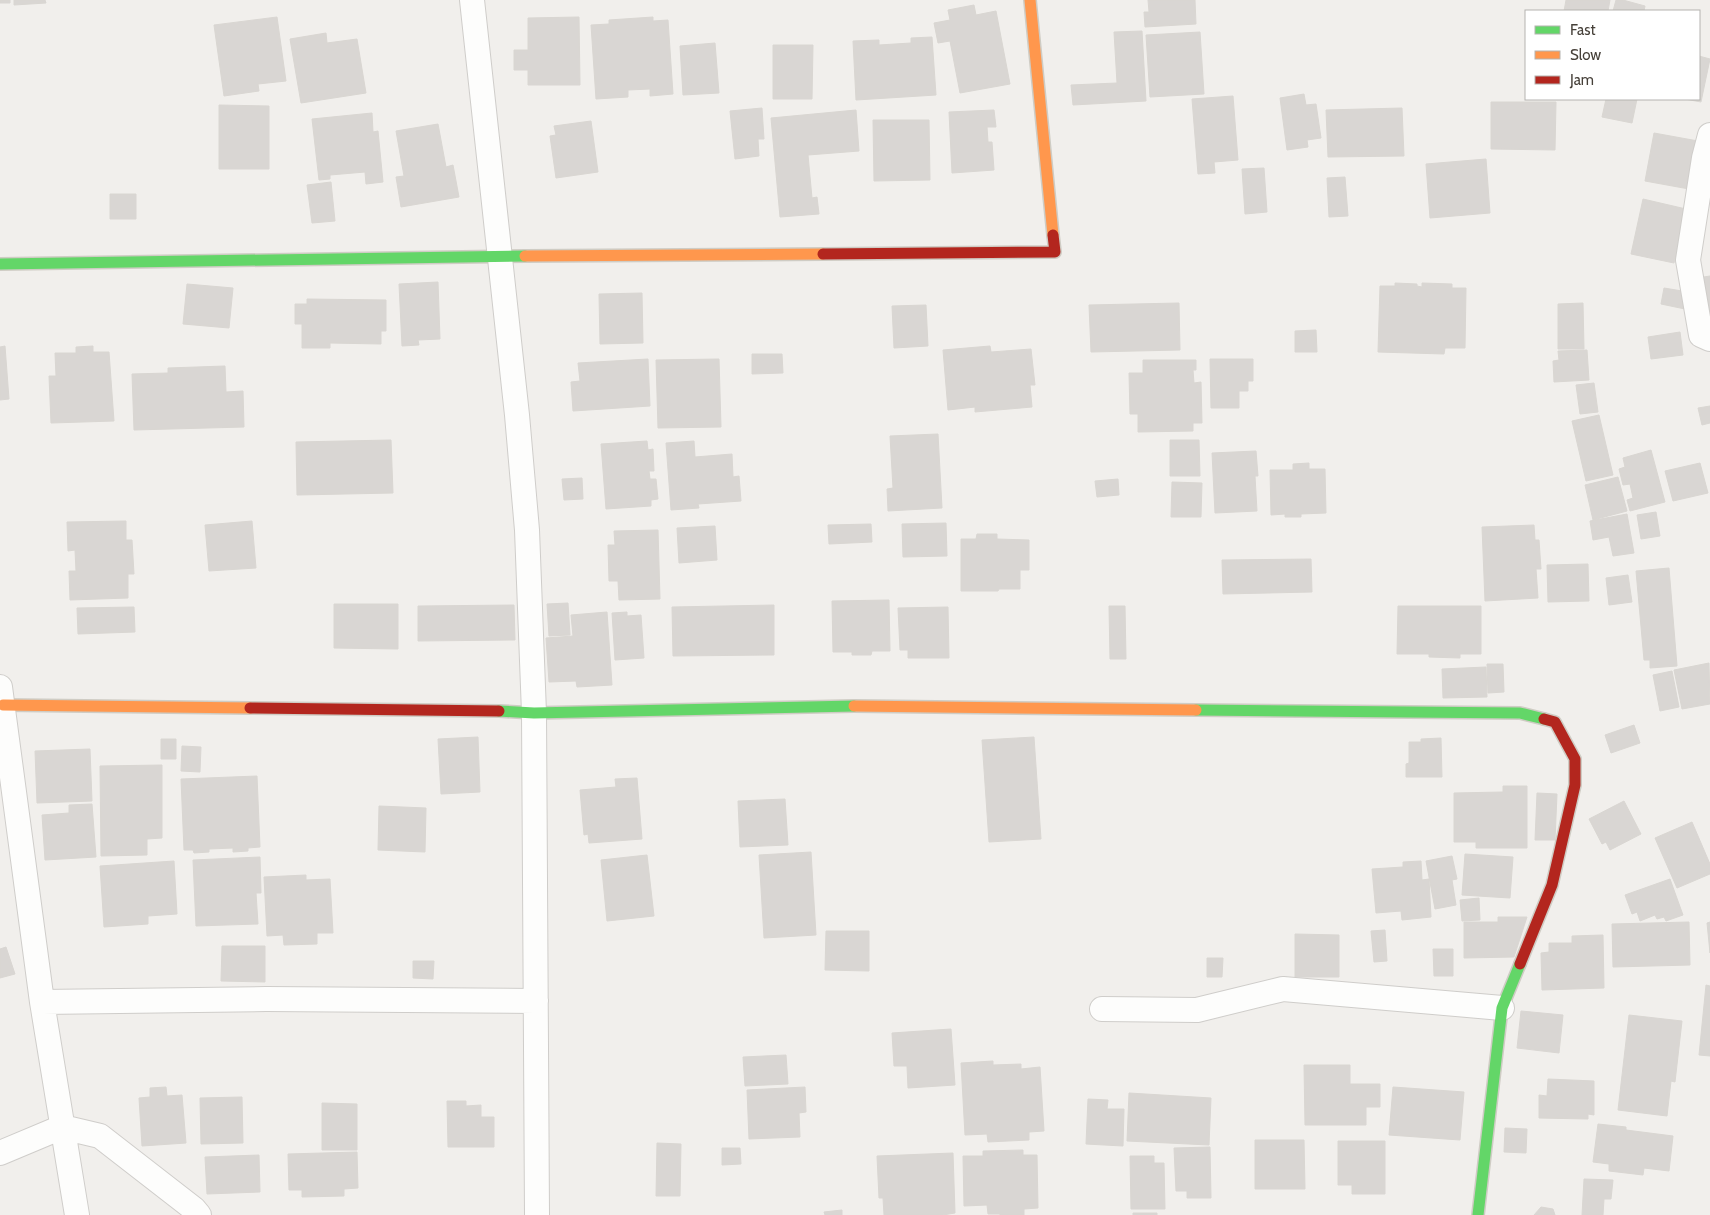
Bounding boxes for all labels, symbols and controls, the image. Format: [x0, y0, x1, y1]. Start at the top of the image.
legend [1525, 10, 1700, 100]
text: Fast [1570, 21, 1595, 39]
text: Slow [1570, 46, 1601, 64]
text: Jam [1569, 71, 1594, 89]

